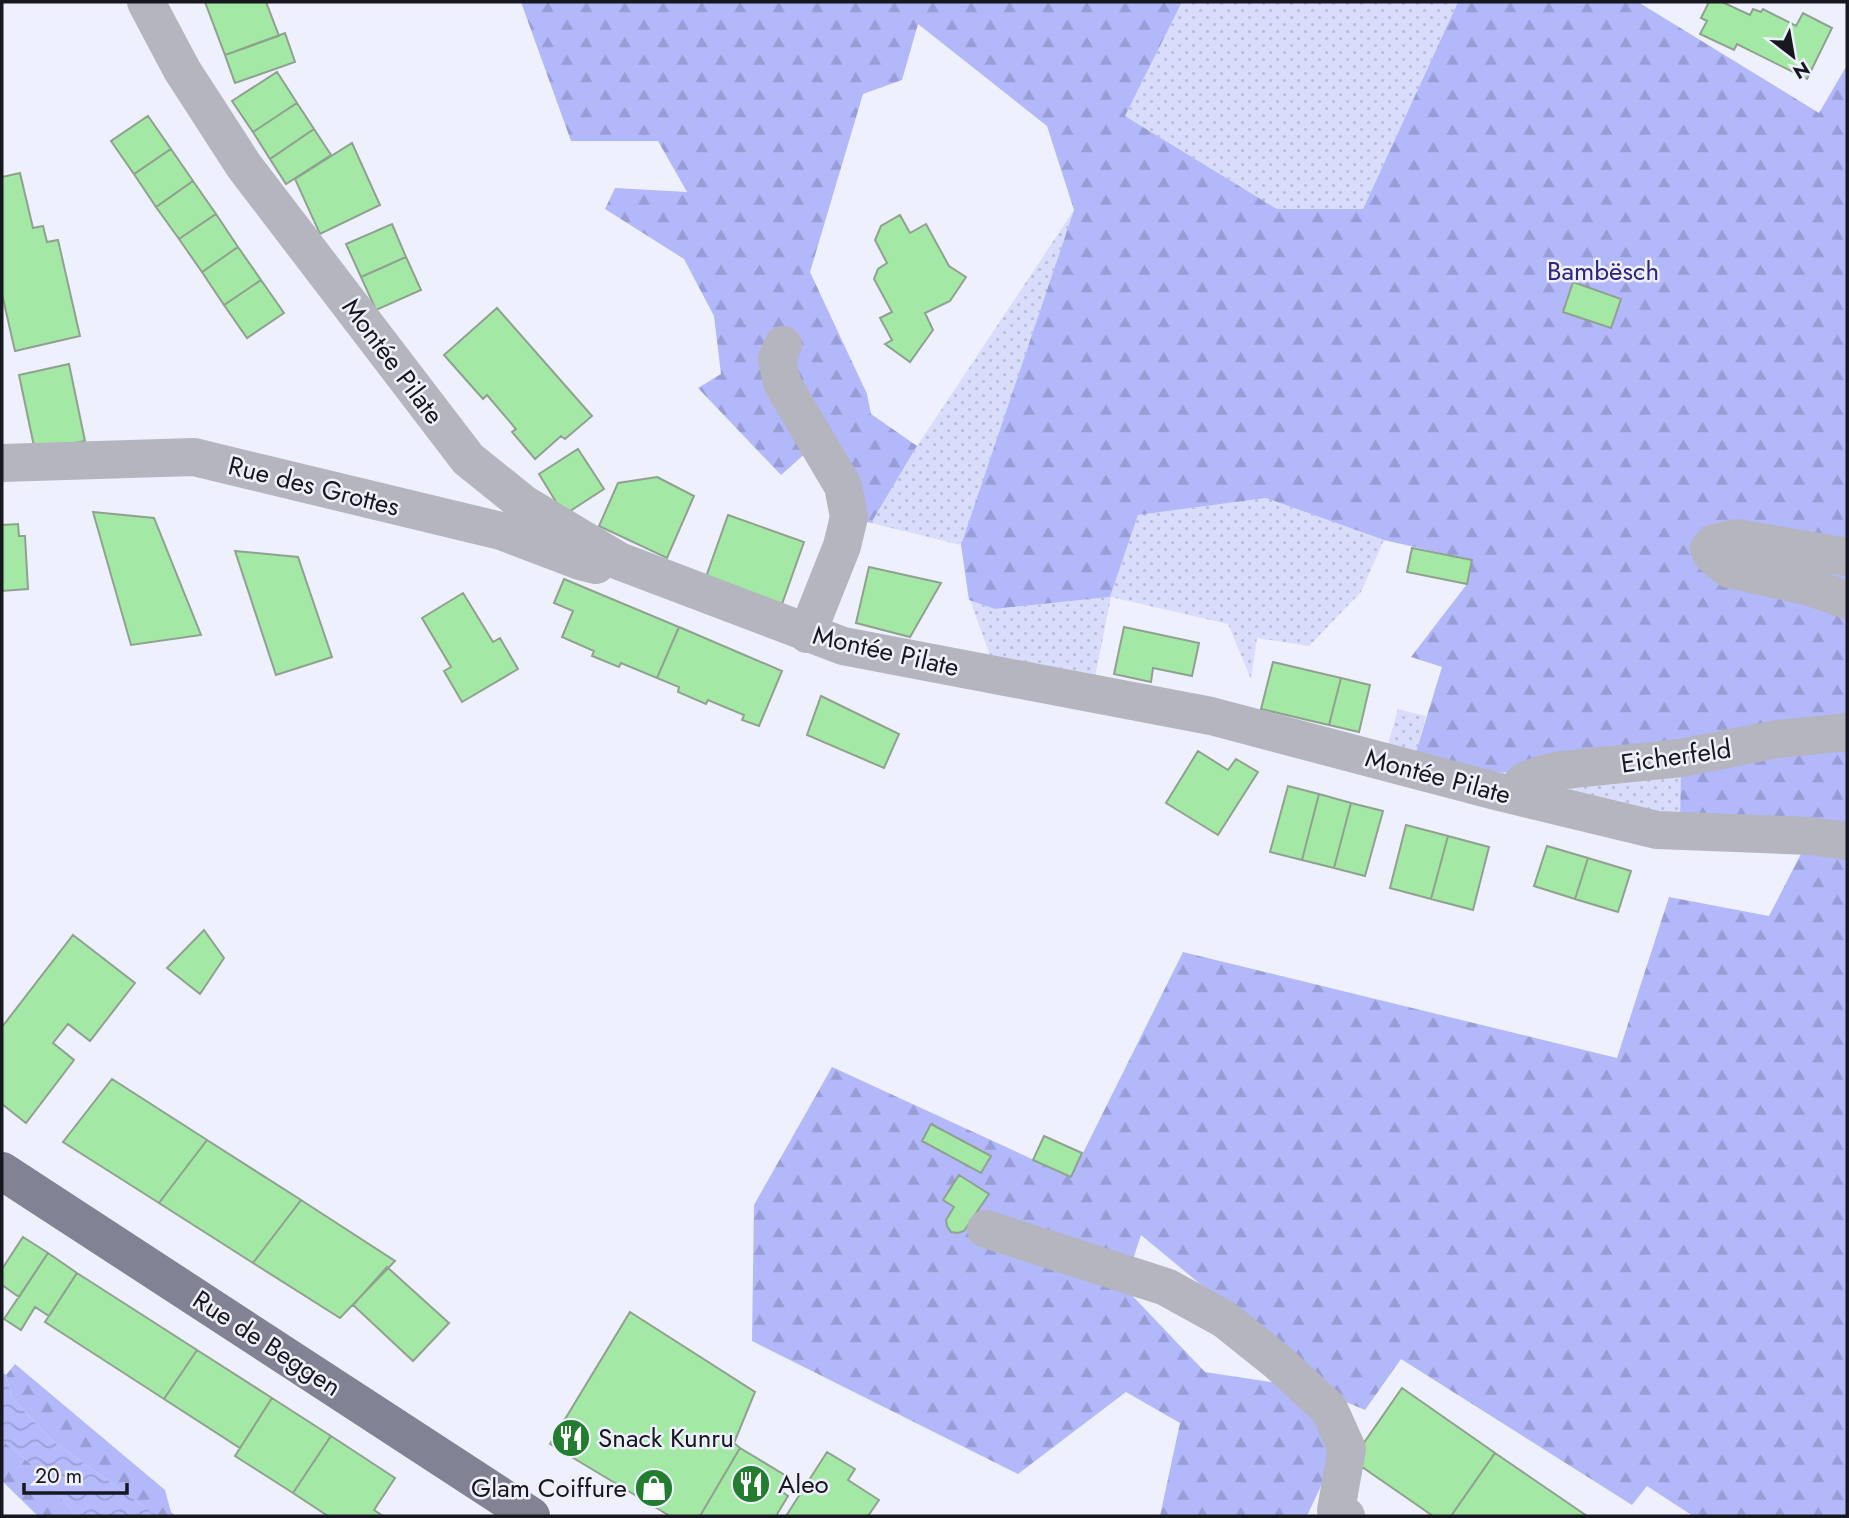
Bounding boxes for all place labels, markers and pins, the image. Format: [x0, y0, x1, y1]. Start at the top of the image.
restaurant icon: Snack Kunru [550, 1417, 592, 1459]
place label: Snack Kunru [598, 1419, 734, 1457]
restaurant icon: Aleo [730, 1463, 772, 1505]
place label: Aleo [778, 1465, 829, 1503]
shop icon: Glam Coiffure [633, 1467, 675, 1509]
place label: Glam Coiffure [471, 1469, 627, 1507]

